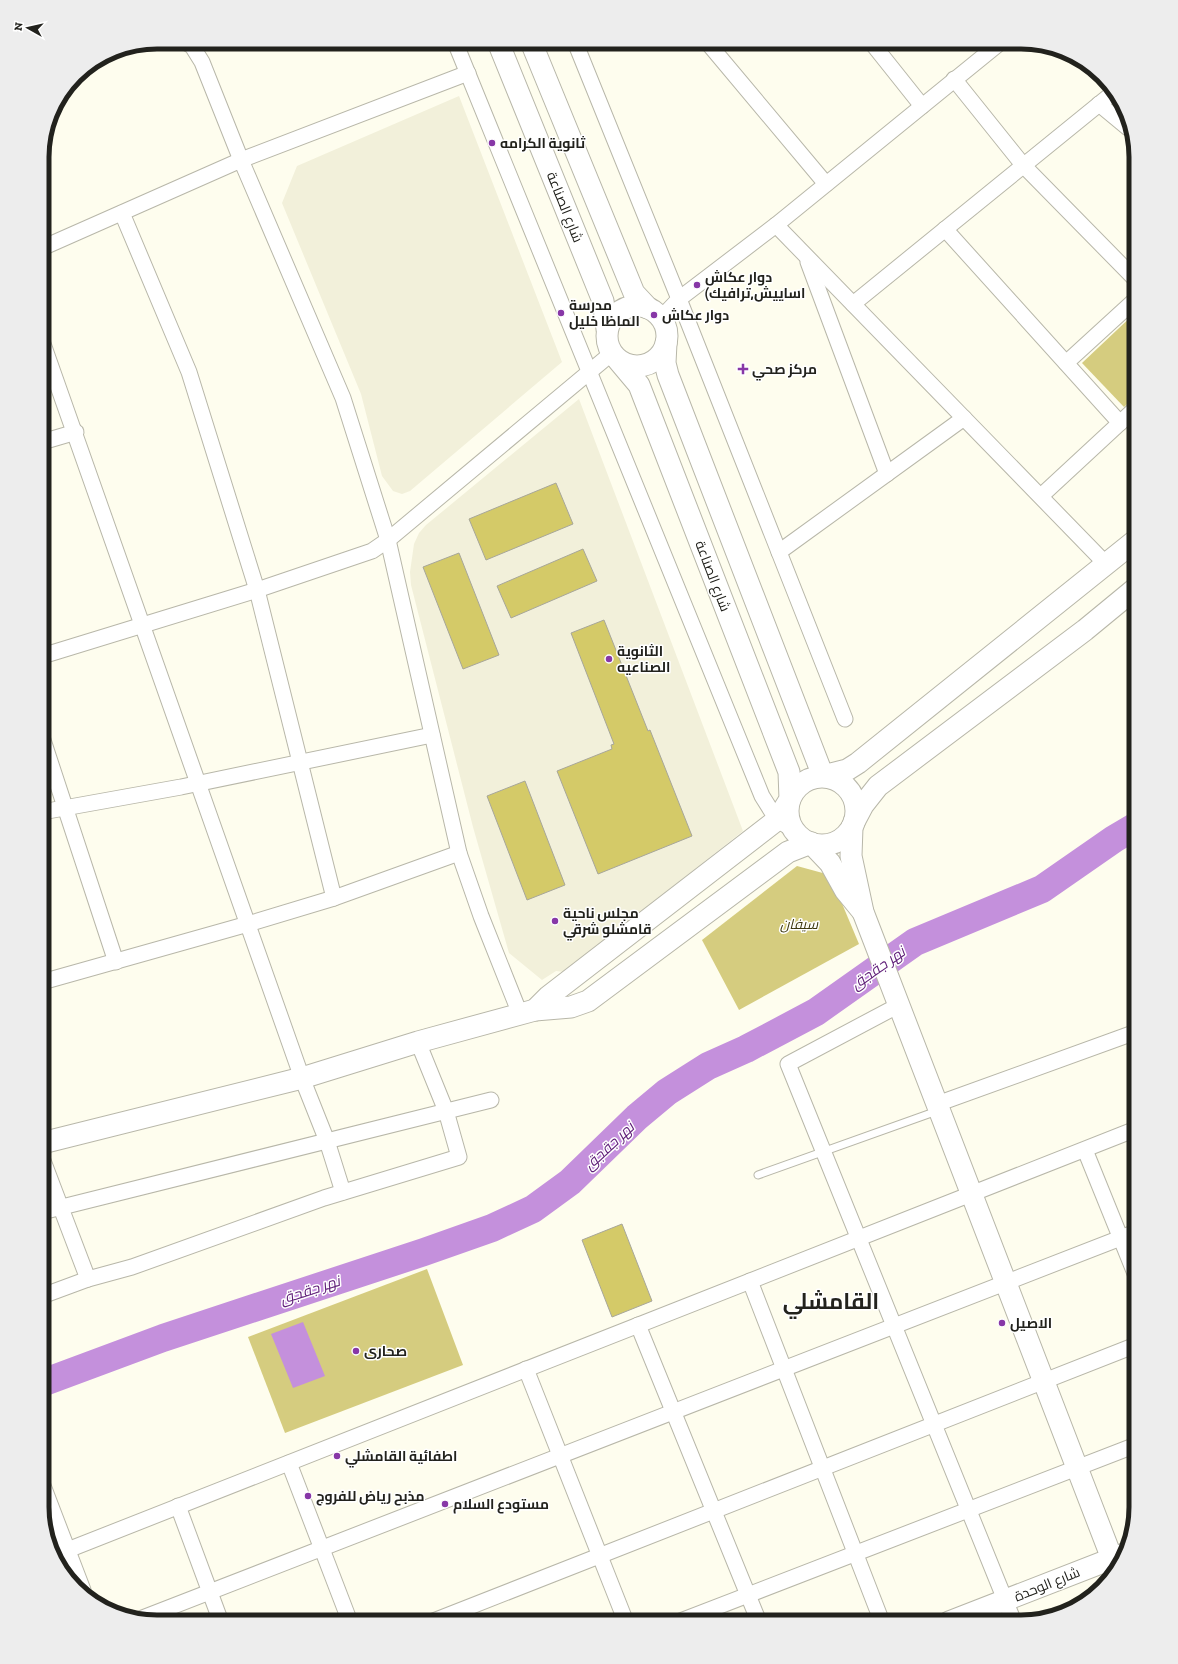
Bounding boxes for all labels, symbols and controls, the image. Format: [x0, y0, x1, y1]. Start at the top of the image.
north arrow [8, 8, 48, 48]
text: N [12, 21, 26, 32]
place label: ثانوية الكرامه [500, 135, 586, 152]
marker: ثانوية الكرامه [487, 138, 497, 148]
street label: شارع الصناعة [543, 169, 586, 245]
place label: دوار عكاش (اساييش٫ترافيك [705, 269, 805, 302]
marker: دوار عكاش (اساييش٫ترافيك [692, 280, 702, 290]
place label: مدرسة الماظا خليل [569, 297, 640, 330]
place label: دوار عكاش [662, 307, 729, 324]
marker: مدرسة الماظا خليل [556, 308, 566, 318]
marker: دوار عكاش [649, 310, 659, 320]
place label: مركز صحي [752, 361, 817, 381]
marker: مركز صحي [737, 363, 749, 375]
street label: شارع الصناعة [691, 538, 734, 614]
place label: الثانوية الصناعيه [617, 643, 670, 676]
marker: الثانوية الصناعيه [604, 654, 614, 664]
place label: مجلس ناحية قامشلو شرقي [563, 905, 652, 941]
marker: مجلس ناحية قامشلو شرقي [550, 916, 560, 926]
park label: سيفان [780, 916, 818, 933]
water label: نهر جقجق [847, 942, 910, 993]
water label: نهر جقجق [580, 1117, 639, 1174]
water label: نهر جقجق [278, 1271, 344, 1308]
district label: القامشلي [783, 1288, 879, 1319]
place label: الاصيل [1010, 1315, 1052, 1332]
marker: الاصيل [997, 1318, 1007, 1328]
place label: صحارى [364, 1343, 407, 1360]
marker: صحارى [351, 1346, 361, 1356]
place label: اطفائية القامشلي [345, 1448, 457, 1468]
marker: اطفائية القامشلي [332, 1451, 342, 1461]
place label: مذبح رياض للفروج [316, 1488, 424, 1506]
marker: مذبح رياض للفروج [303, 1491, 313, 1501]
place label: مستودع السلام [453, 1496, 549, 1514]
marker: مستودع السلام [440, 1499, 450, 1509]
street label: شارع الوحدة [1012, 1564, 1083, 1605]

